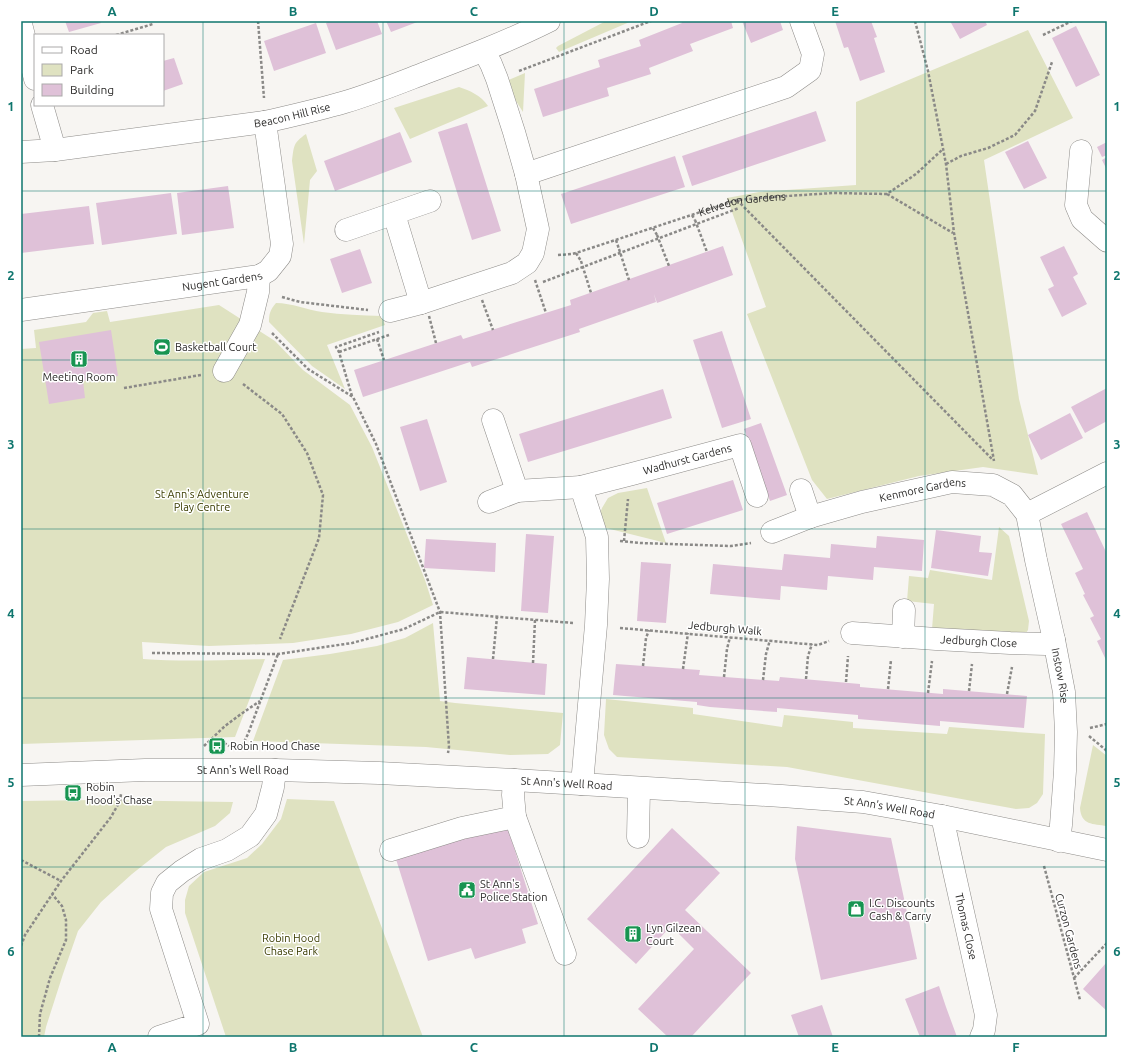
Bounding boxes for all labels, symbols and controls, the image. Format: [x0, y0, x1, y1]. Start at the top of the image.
text: A [107, 4, 117, 18]
text: B [289, 4, 298, 18]
text: C [470, 4, 479, 18]
text: D [649, 4, 659, 18]
text: E [831, 4, 839, 18]
text: F [1012, 4, 1020, 18]
legend [34, 34, 164, 106]
text: Road [70, 43, 98, 56]
text: Park [70, 63, 94, 76]
text: Building [70, 83, 114, 96]
text: 1 [7, 99, 15, 113]
text: 1 [1113, 99, 1121, 113]
street label: Beacon Hill Rise [253, 100, 332, 129]
street label: Kelvedon Gardens [697, 190, 786, 218]
text: 2 [7, 268, 15, 282]
text: 2 [1113, 268, 1121, 282]
street label: Nugent Gardens [181, 269, 265, 293]
sports icon: Basketball Court [152, 337, 172, 357]
place label: Basketball Court [175, 341, 257, 353]
building icon: Meeting Room [69, 349, 89, 369]
place label: Meeting Room [42, 371, 116, 383]
text: 3 [7, 437, 15, 451]
text: 3 [1113, 437, 1121, 451]
street label: Wadhurst Gardens [642, 441, 733, 477]
street label: Kenmore Gardens [878, 476, 967, 504]
park label: St Ann's Adventure Play Centre [155, 488, 249, 513]
text: 4 [7, 606, 15, 620]
text: 4 [1113, 606, 1121, 620]
street label: Jedburgh Walk [688, 619, 763, 637]
street label: Jedburgh Close [940, 633, 1017, 649]
street label: Instow Rise [1050, 647, 1071, 704]
bus stop icon: Robin Hood Chase [207, 736, 227, 756]
place label: Robin Hood Chase [230, 740, 320, 752]
street label: St Ann's Well Road [197, 764, 289, 776]
street label: St Ann's Well Road [520, 774, 613, 792]
text: 5 [7, 775, 15, 789]
text: 5 [1113, 775, 1121, 789]
place label: Robin Hood's Chase [86, 781, 152, 806]
bus stop icon: Robin Hood's Chase [63, 783, 83, 803]
street label: St Ann's Well Road [844, 795, 936, 821]
place label: St Ann's Police Station [480, 878, 548, 903]
public building icon: St Ann's Police Station [457, 880, 477, 900]
street label: Thomas Close [953, 892, 980, 961]
street label: Curzon Gardens [1053, 892, 1085, 970]
place label: I.C. Discounts Cash & Carry [869, 897, 935, 922]
shop icon: I.C. Discounts Cash & Carry [846, 899, 866, 919]
place label: Lyn Gilzean Court [646, 922, 701, 947]
building icon: Lyn Gilzean Court [623, 924, 643, 944]
park label: Robin Hood Chase Park [262, 932, 320, 957]
text: 6 [7, 944, 15, 958]
text: 6 [1113, 944, 1121, 958]
text: A [107, 1040, 117, 1054]
text: B [289, 1040, 298, 1054]
text: C [470, 1040, 479, 1054]
text: D [649, 1040, 659, 1054]
text: E [831, 1040, 839, 1054]
text: F [1012, 1040, 1020, 1054]

